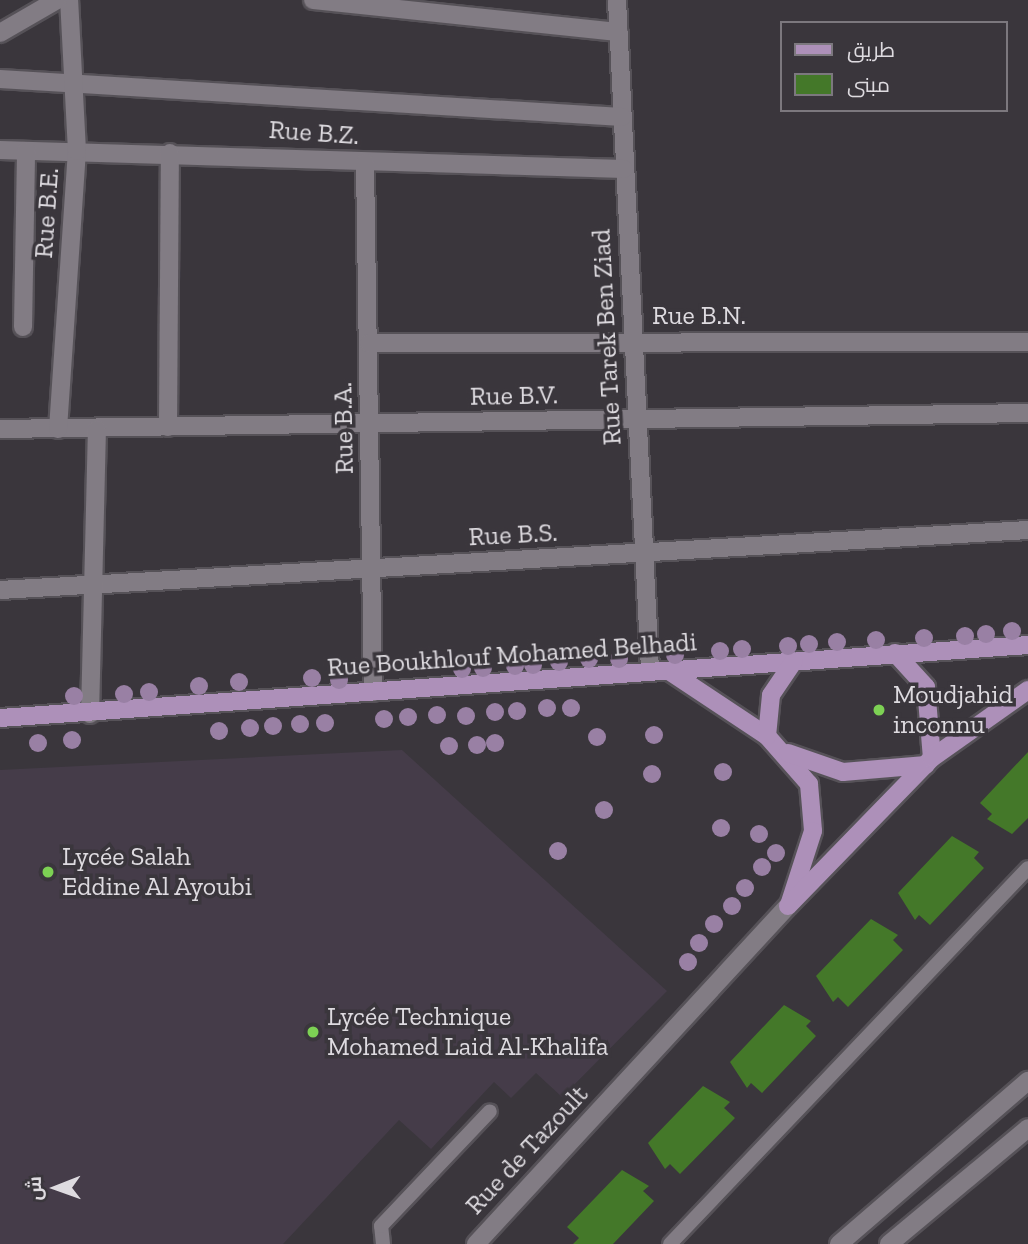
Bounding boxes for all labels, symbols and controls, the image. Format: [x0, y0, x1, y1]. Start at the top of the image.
legend [780, 21, 1007, 112]
text: طريق [847, 37, 895, 62]
text: مبنى [847, 72, 890, 97]
street label: Rue B.Z. [268, 114, 360, 152]
street label: Rue B.E. [28, 167, 66, 259]
street label: Rue Tarek Ben Ziad [586, 228, 628, 446]
street label: Rue B.N. [652, 300, 746, 332]
street label: Rue B.V. [470, 380, 558, 412]
street label: Rue B.A. [328, 382, 360, 474]
street label: Rue B.S. [468, 517, 558, 553]
street label: Rue Boukhlouf Mohamed Belhadi [326, 627, 698, 683]
place label: Moudjahid inconnu [893, 679, 1013, 740]
marker: Moudjahid inconnu [871, 702, 887, 718]
place label: Lycée Salah Eddine Al Ayoubi [62, 841, 254, 903]
marker: Lycée Salah Eddine Al Ayoubi [40, 864, 56, 880]
place label: Lycée Technique Mohamed Laid Al-Khalifa [327, 1001, 609, 1062]
marker: Lycée Technique Mohamed Laid Al-Khalifa [305, 1024, 321, 1040]
street label: Rue de Tazoult [459, 1079, 595, 1221]
north arrow [21, 1153, 91, 1223]
text: ش [23, 1176, 46, 1201]

